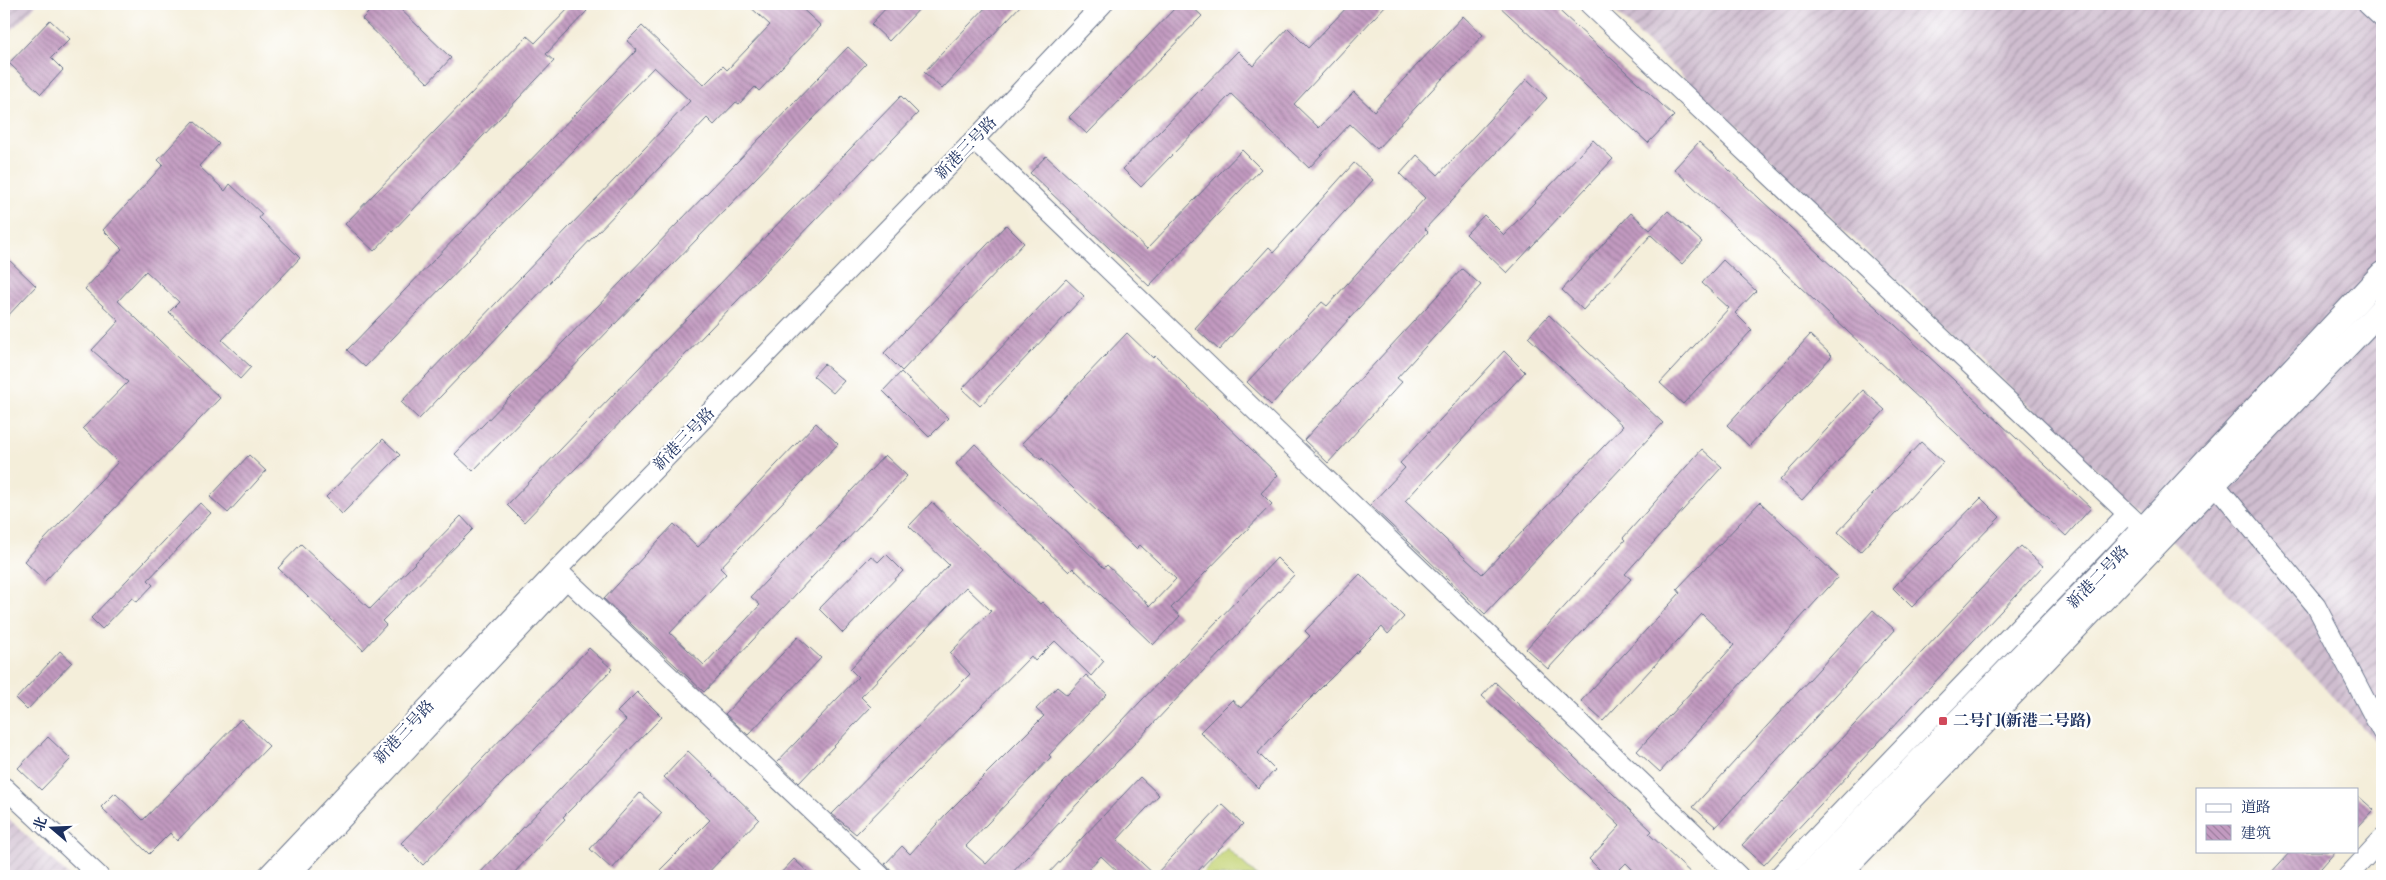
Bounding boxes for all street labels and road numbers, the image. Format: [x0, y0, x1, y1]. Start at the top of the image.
street label: 新港三号路 [931, 112, 1001, 184]
street label: 新港三号路 [649, 403, 719, 475]
street label: 新港二号路 [2063, 541, 2133, 613]
street label: 新港三号路 [369, 696, 439, 768]

